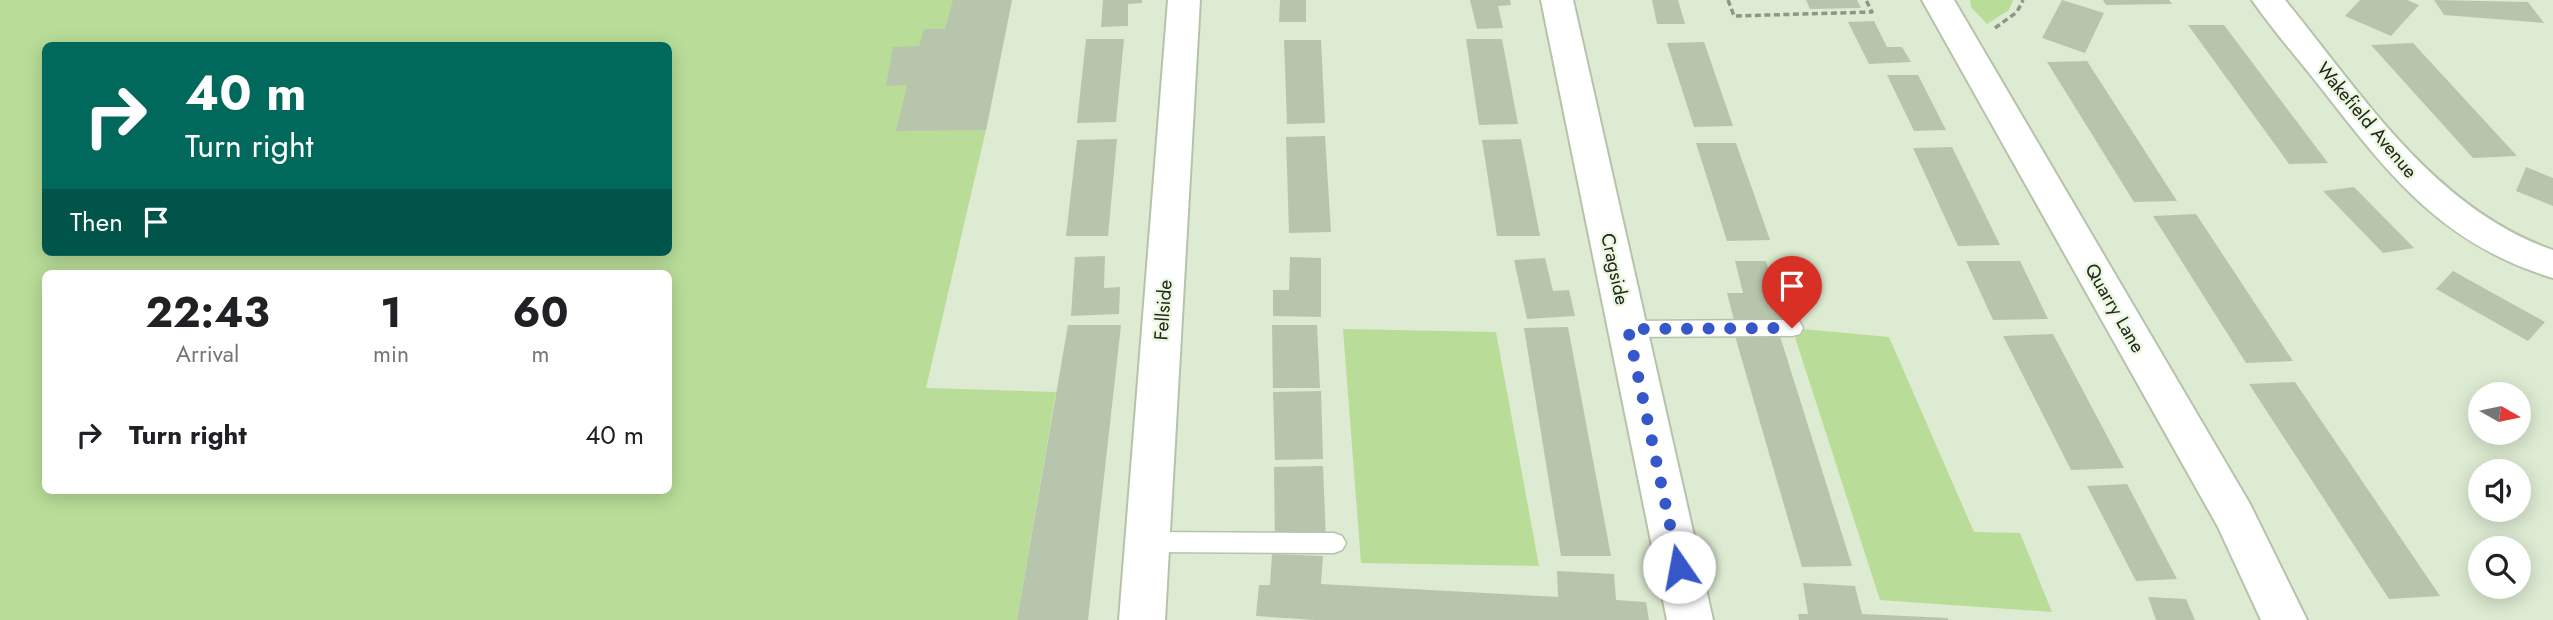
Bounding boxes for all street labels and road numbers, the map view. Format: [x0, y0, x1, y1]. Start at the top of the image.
street label: Wakefield Avenue [2310, 56, 2424, 184]
street label: Cragside [1594, 231, 1636, 308]
street label: Quarry Lane [2078, 258, 2152, 358]
street label: Fellside [1147, 279, 1179, 341]

